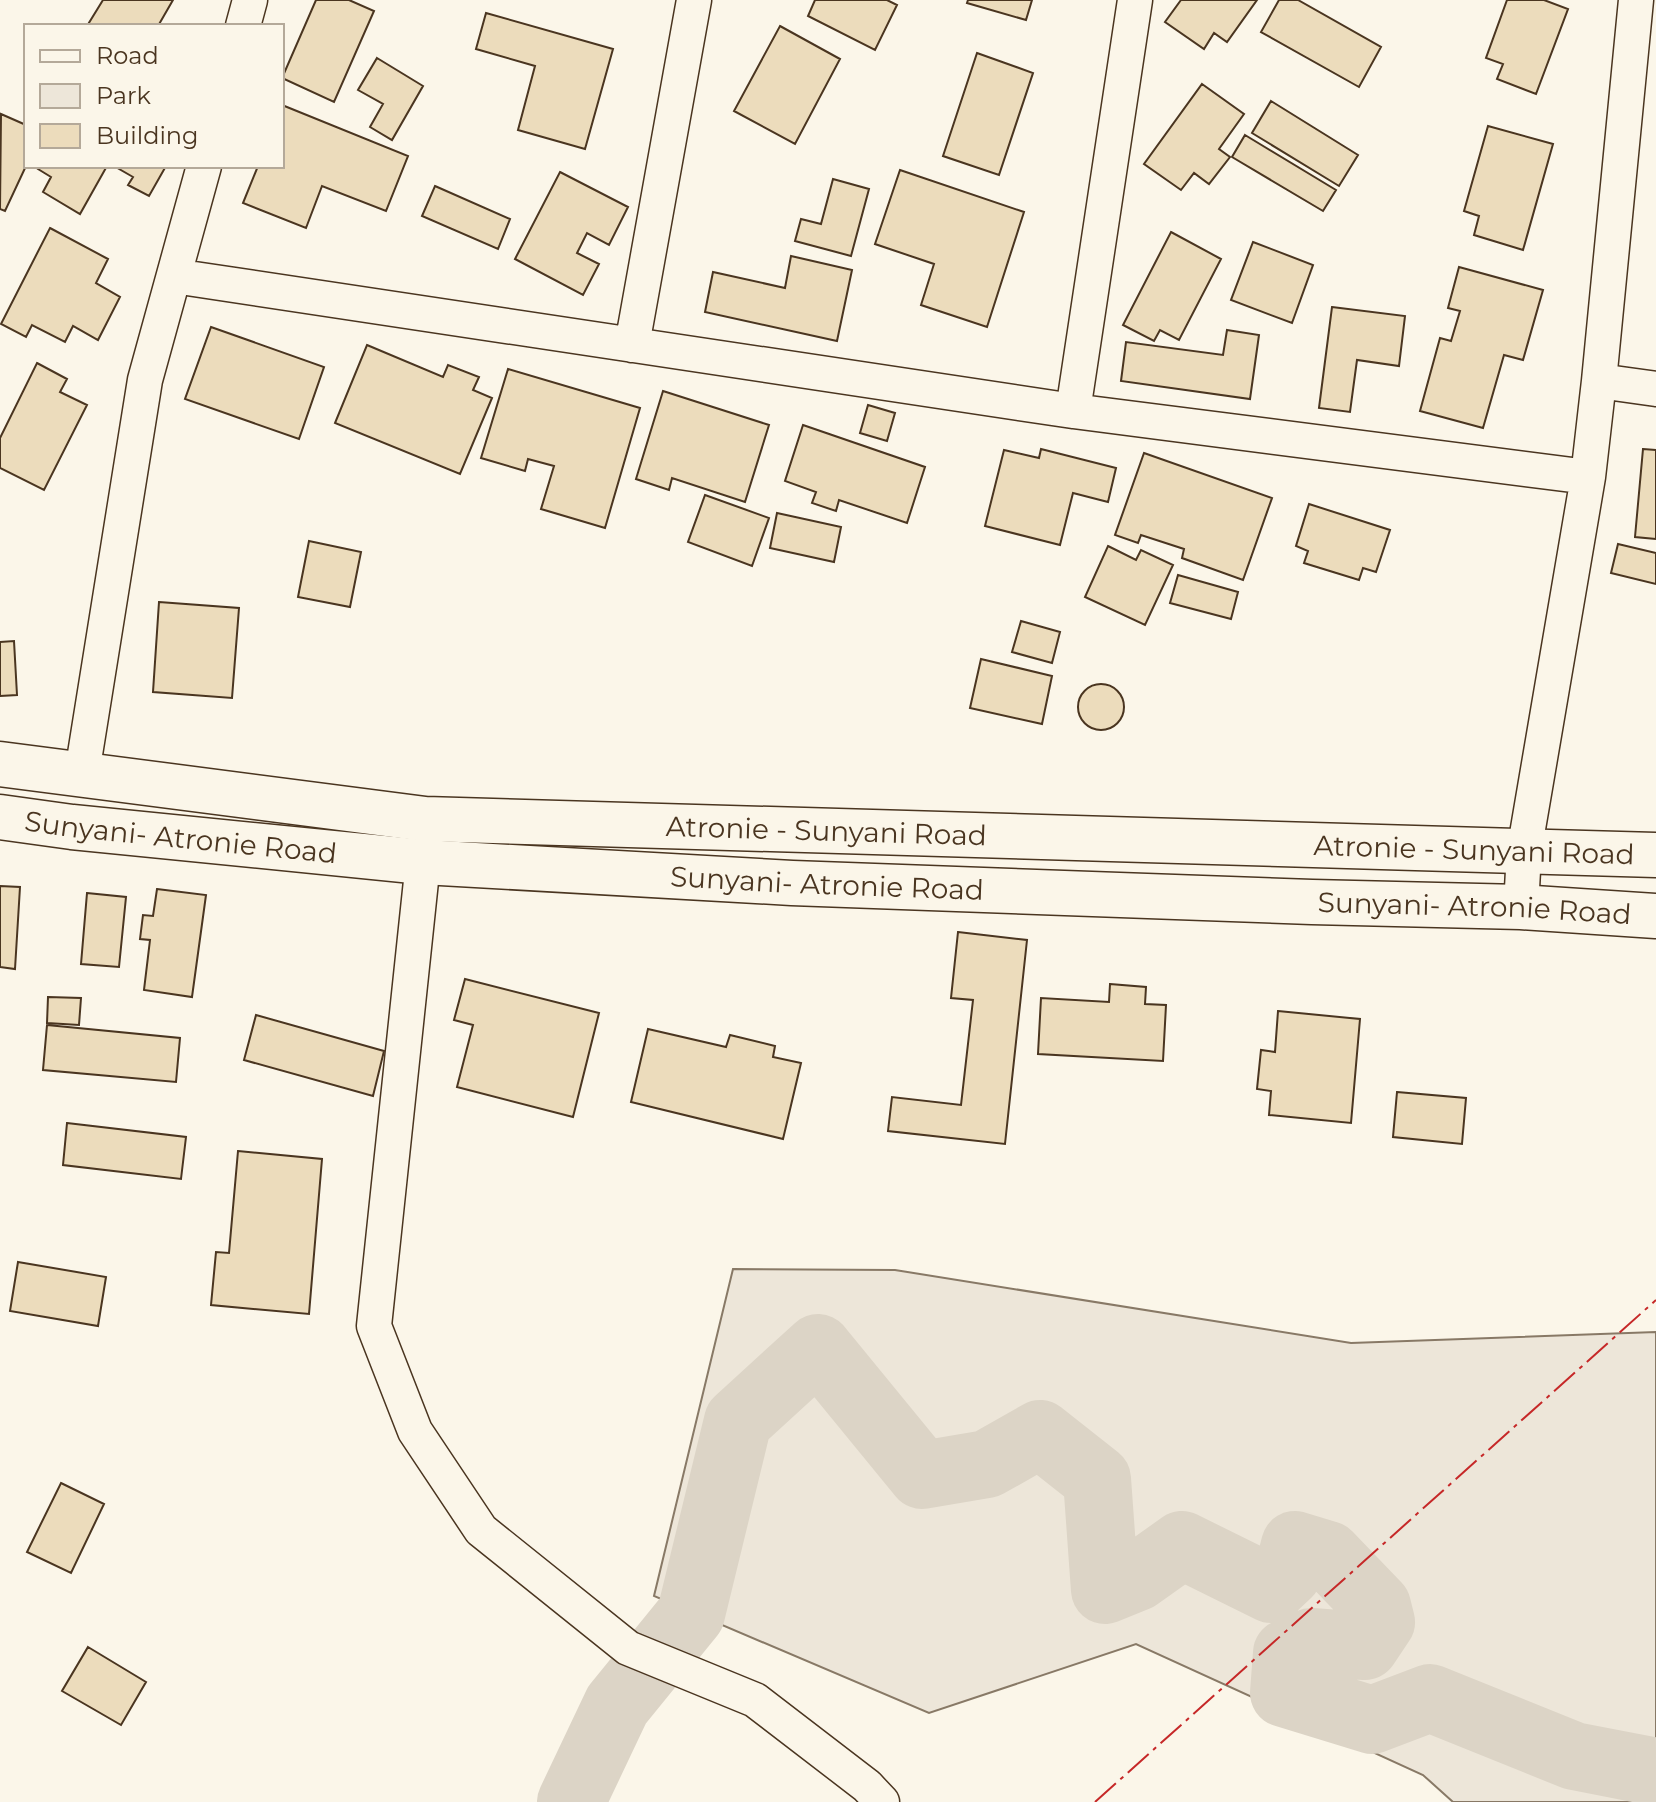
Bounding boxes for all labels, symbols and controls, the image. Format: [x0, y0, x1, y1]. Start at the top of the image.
legend [24, 24, 284, 168]
text: Road [96, 41, 159, 70]
text: Park [96, 81, 151, 110]
text: Building [96, 121, 199, 150]
street label: Sunyani- Atronie Road [22, 804, 339, 870]
street label: Atronie - Sunyani Road [665, 809, 987, 852]
street label: Atronie - Sunyani Road [1313, 828, 1635, 871]
street label: Sunyani- Atronie Road [669, 859, 984, 907]
street label: Sunyani- Atronie Road [1317, 885, 1632, 931]

